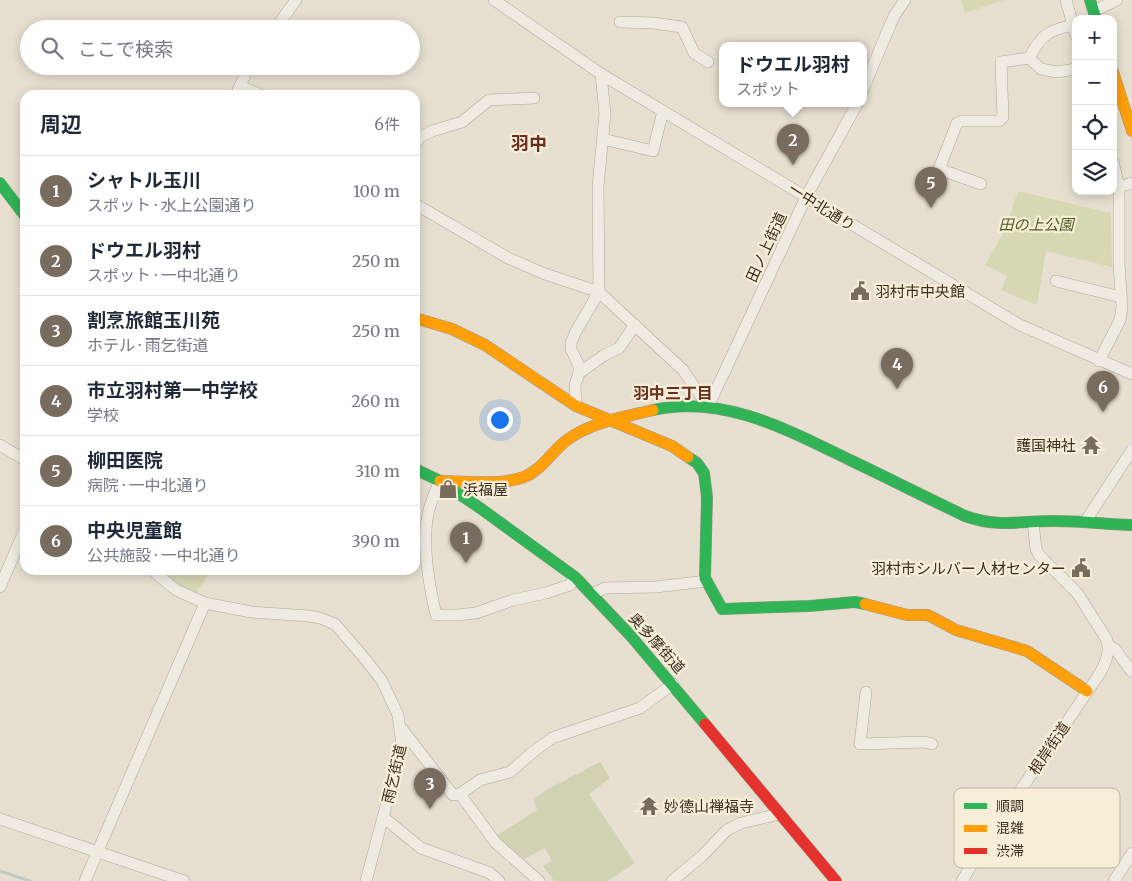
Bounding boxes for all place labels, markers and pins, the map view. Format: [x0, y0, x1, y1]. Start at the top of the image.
pin: 2 [777, 124, 809, 165]
pin: 5 [915, 167, 947, 208]
public building icon: 羽村市中央館 [849, 280, 871, 302]
place label: 羽村市中央館 [875, 282, 965, 301]
pin: 4 [881, 348, 913, 389]
pin: 6 [1087, 371, 1119, 412]
temple icon: 護国神社 [1080, 434, 1102, 456]
place label: 護国神社 [1016, 436, 1076, 455]
shop icon: 浜福屋 [437, 478, 459, 500]
place label: 浜福屋 [463, 480, 508, 499]
pin: 1 [450, 522, 482, 563]
public building icon: 羽村市シルバー人材センター [1070, 557, 1092, 579]
place label: 羽村市シルバー人材センター [871, 559, 1066, 578]
pin: 3 [414, 768, 446, 809]
temple icon: 妙德山禅福寺 [638, 795, 660, 817]
place label: 妙德山禅福寺 [664, 797, 754, 816]

